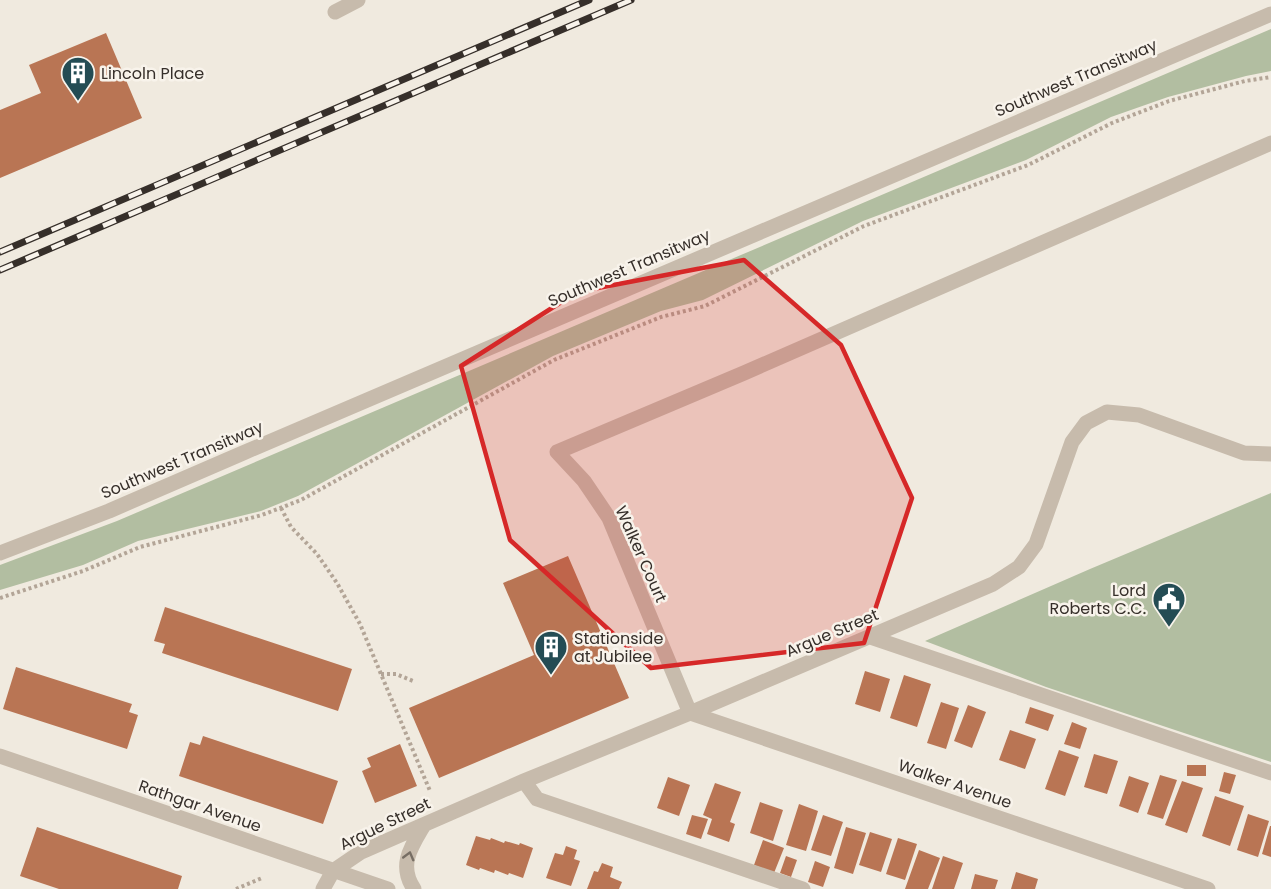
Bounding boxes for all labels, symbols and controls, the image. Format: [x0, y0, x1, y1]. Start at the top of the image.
street label: Southwest Transitway [991, 33, 1161, 123]
building icon: Lincoln Place [60, 55, 96, 102]
place label: Lincoln Place [101, 62, 204, 85]
street label: Southwest Transitway [544, 223, 714, 313]
street label: Southwest Transitway [97, 415, 267, 505]
street label: Walker Court [609, 502, 673, 606]
place label: Lord Roberts C.C. [1049, 579, 1146, 620]
public building icon: Lord Roberts C.C. [1151, 581, 1187, 628]
street label: Argue Street [782, 603, 882, 663]
place label: Stationside at Jubilee [574, 627, 663, 668]
building icon: Stationside at Jubilee [533, 629, 569, 676]
street label: Walker Avenue [895, 754, 1015, 814]
street label: Rathgar Avenue [135, 774, 265, 838]
street label: Argue Street [336, 792, 435, 856]
one-way arrow [402, 851, 414, 862]

